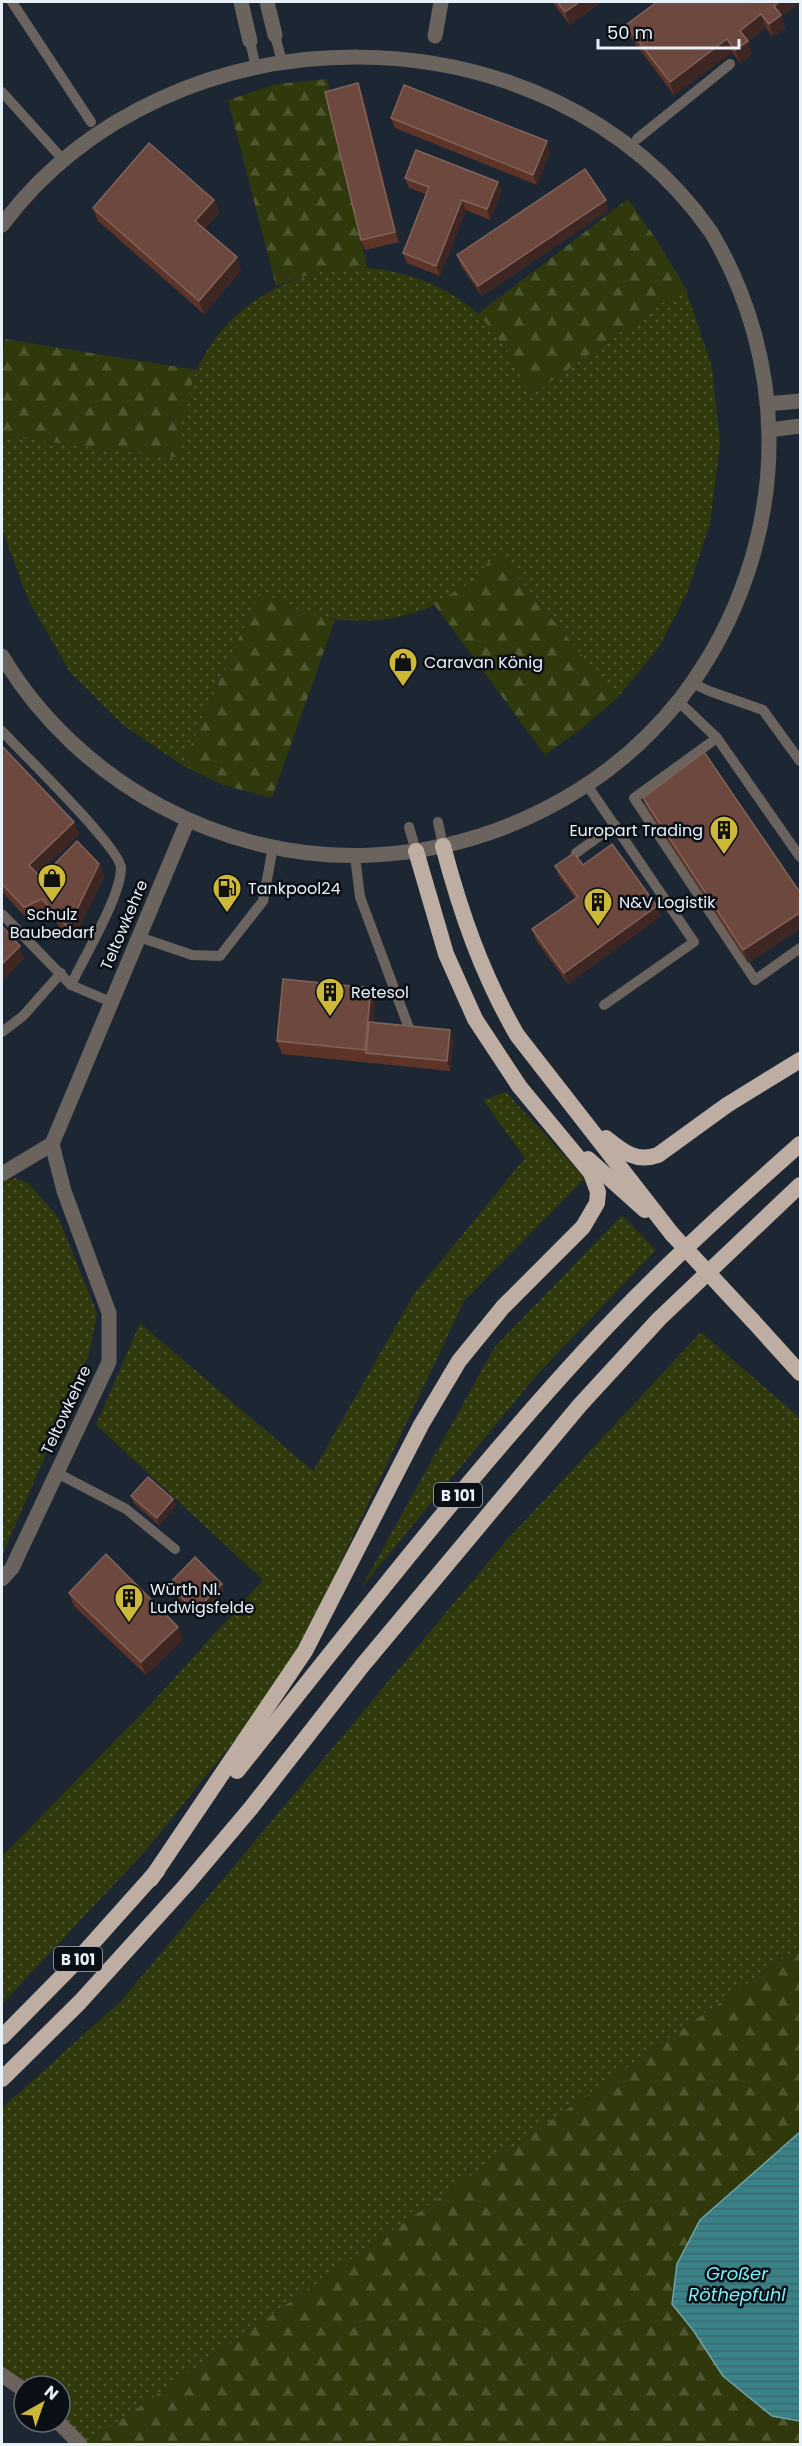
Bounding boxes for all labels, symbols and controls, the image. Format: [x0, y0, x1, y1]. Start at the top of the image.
scale bar [598, 12, 739, 50]
text: 50 m [607, 20, 653, 45]
shop icon: Caravan König [387, 646, 419, 688]
place label: Caravan König [424, 651, 543, 674]
building icon: Europart Trading [708, 814, 740, 856]
place label: Europart Trading [569, 819, 703, 842]
shop icon: Schulz Baubedarf [36, 862, 68, 904]
fuel station icon: Tankpool24 [211, 872, 243, 914]
street label: Teltowkehre [95, 876, 153, 974]
place label: Tankpool24 [248, 877, 340, 900]
building icon: N&V Logistik [582, 886, 614, 928]
place label: N&V Logistik [619, 891, 716, 914]
place label: Schulz Baubedarf [10, 903, 94, 944]
building icon: Retesol [314, 976, 346, 1018]
place label: Retesol [351, 981, 409, 1004]
street label: Teltowkehre [35, 1362, 97, 1458]
road number: B 101 [434, 1483, 482, 1507]
place label: Würth Nl. Ludwigsfelde [150, 1578, 254, 1619]
building icon: Würth Nl. Ludwigsfelde [113, 1582, 145, 1624]
road number: B 101 [54, 1947, 102, 1971]
water label: Großer Röthepfuhl [688, 2261, 786, 2307]
north arrow [12, 2374, 72, 2434]
text: N [39, 2380, 63, 2406]

